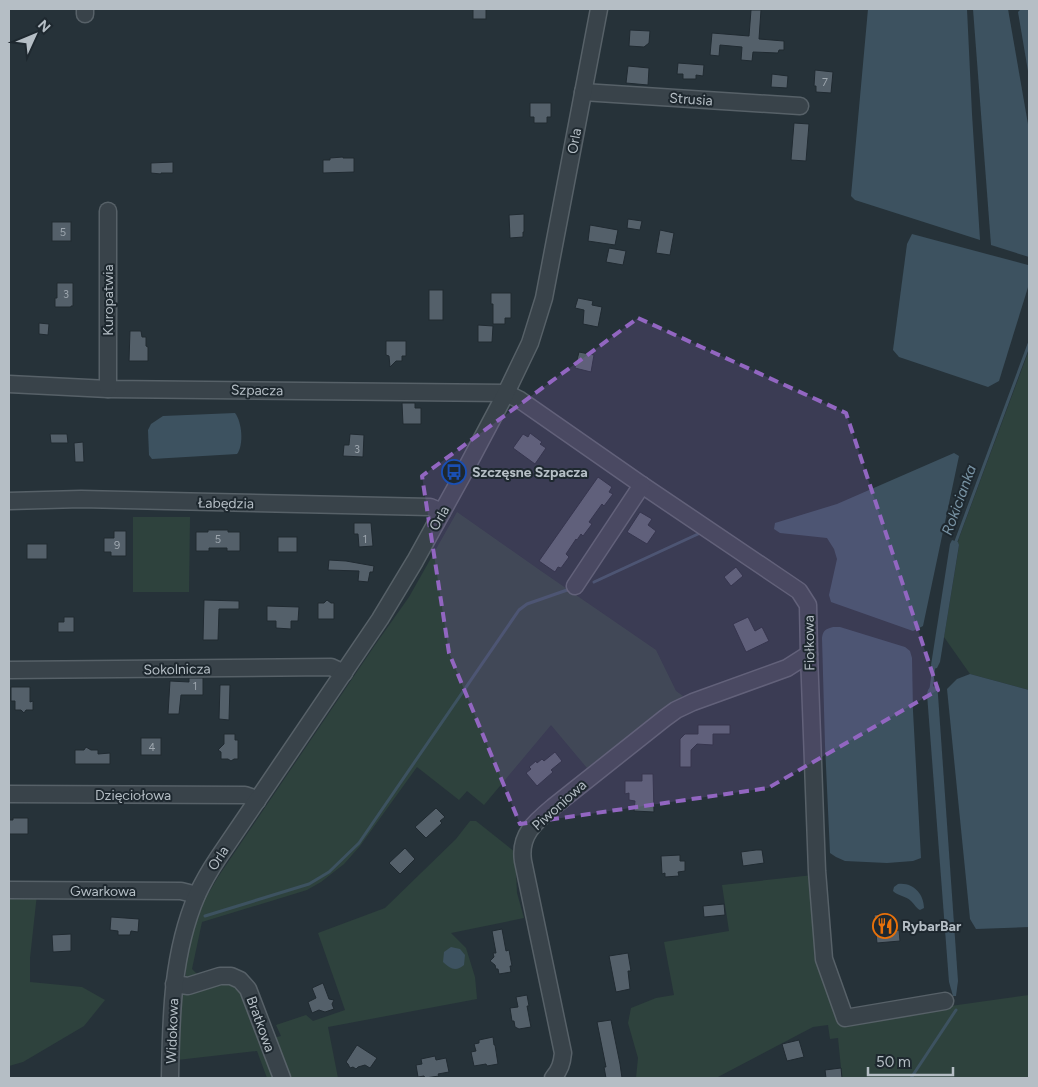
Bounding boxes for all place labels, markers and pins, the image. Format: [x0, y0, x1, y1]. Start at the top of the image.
bus stop icon: Szczęsne Szpacza [441, 459, 467, 485]
place label: Szczęsne Szpacza [472, 464, 588, 481]
restaurant icon: RybarBar [872, 913, 898, 939]
place label: RybarBar [902, 918, 962, 935]

